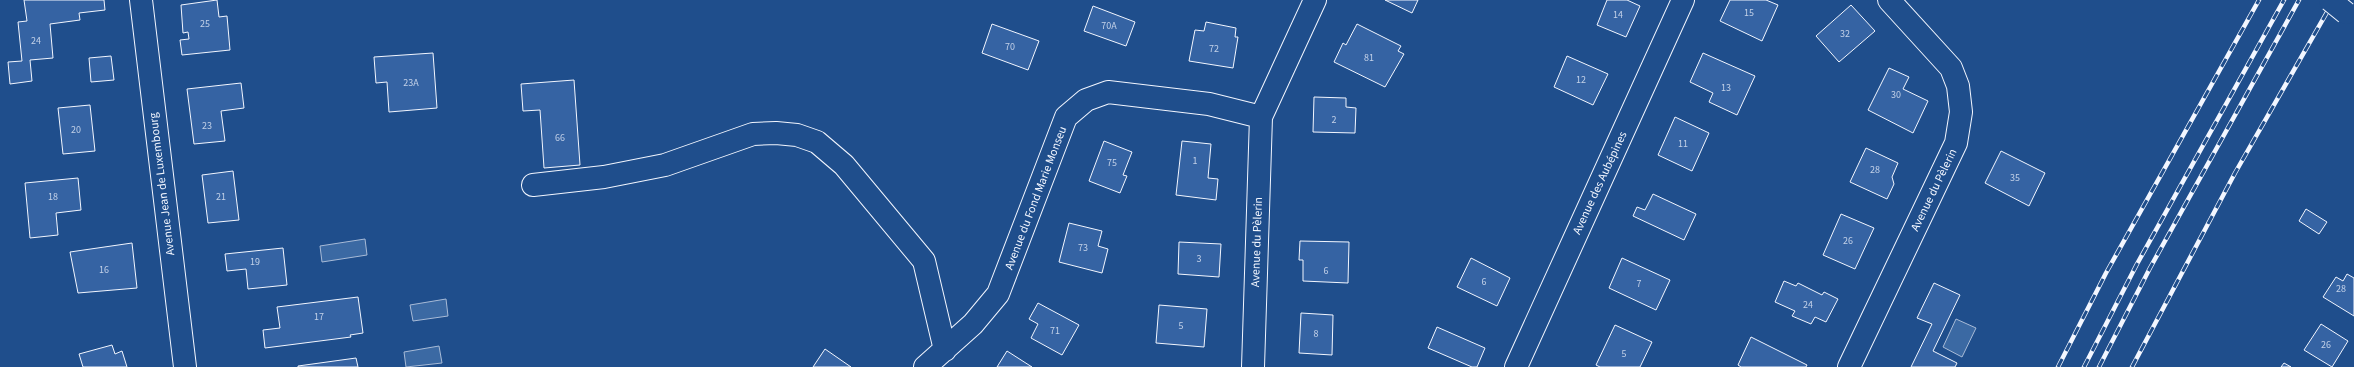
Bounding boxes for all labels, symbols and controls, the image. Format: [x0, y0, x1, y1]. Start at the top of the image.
house number: 15 [1744, 6, 1754, 20]
house number: 14 [1613, 8, 1623, 22]
house number: 25 [200, 17, 210, 31]
house number: 70A [1101, 19, 1117, 33]
house number: 32 [1840, 27, 1850, 41]
house number: 24 [31, 34, 41, 48]
house number: 70 [1005, 40, 1015, 54]
house number: 72 [1209, 42, 1219, 56]
house number: 81 [1364, 51, 1374, 65]
house number: 12 [1576, 73, 1586, 87]
house number: 23A [403, 76, 419, 90]
house number: 13 [1721, 81, 1731, 95]
house number: 30 [1891, 88, 1901, 102]
street label: Avenue Jean de Luxembourg [145, 112, 179, 256]
house number: 2 [1332, 113, 1337, 127]
house number: 23 [202, 119, 212, 133]
house number: 20 [71, 123, 81, 137]
street label: Avenue du Fond Marie Monseu [1001, 124, 1071, 272]
street label: Avenue des Aubépines [1569, 129, 1631, 237]
house number: 66 [555, 131, 565, 145]
house number: 11 [1678, 137, 1688, 151]
street label: Avenue du Pèlerin [1907, 146, 1961, 234]
house number: 1 [1193, 154, 1198, 168]
house number: 75 [1107, 156, 1117, 170]
house number: 28 [1870, 163, 1880, 177]
house number: 35 [2010, 171, 2020, 185]
house number: 18 [48, 190, 58, 204]
house number: 21 [216, 190, 226, 204]
street label: Avenue du Pèlerin [1247, 197, 1267, 287]
house number: 26 [1843, 234, 1853, 248]
house number: 73 [1078, 241, 1088, 255]
house number: 3 [1197, 252, 1202, 266]
house number: 19 [250, 255, 260, 269]
house number: 16 [99, 263, 109, 277]
house number: 6 [1324, 264, 1329, 278]
house number: 6 [1482, 275, 1487, 289]
house number: 7 [1637, 277, 1642, 291]
house number: 28 [2336, 282, 2346, 296]
house number: 24 [1803, 298, 1813, 312]
house number: 17 [314, 310, 324, 324]
house number: 5 [1179, 319, 1184, 333]
house number: 71 [1050, 324, 1060, 338]
house number: 8 [1314, 327, 1319, 341]
house number: 26 [2321, 338, 2331, 352]
house number: 5 [1622, 347, 1627, 361]

